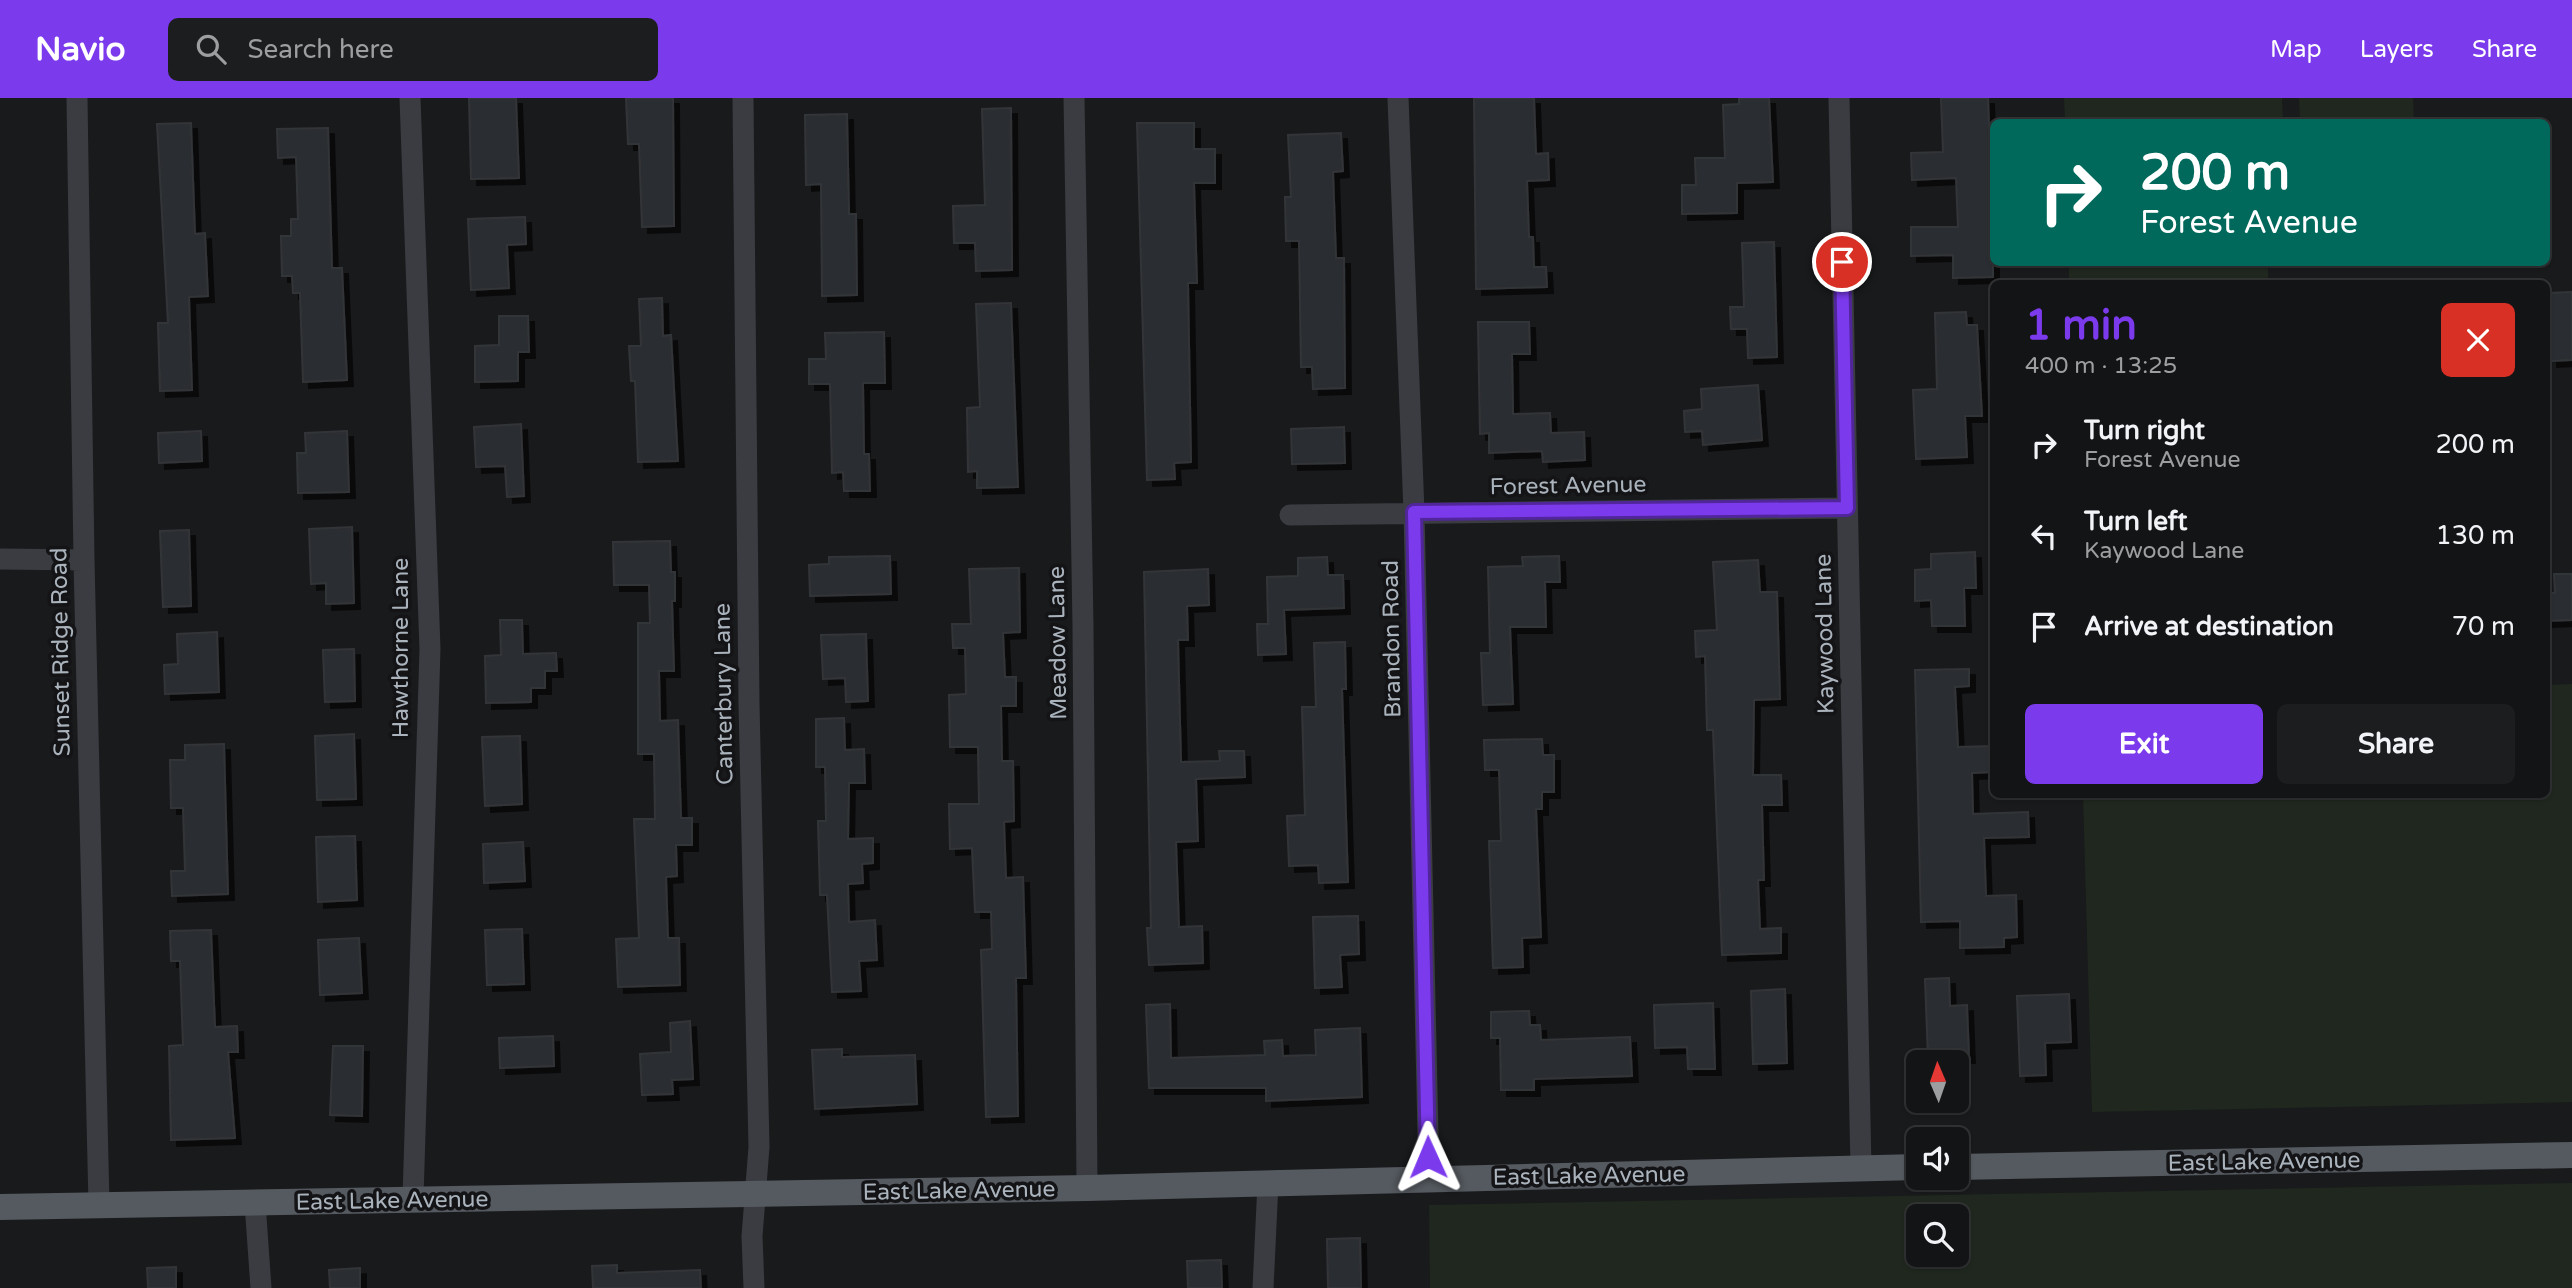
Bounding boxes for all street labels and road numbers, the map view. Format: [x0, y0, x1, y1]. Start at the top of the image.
street label: Forest Avenue [1490, 471, 1647, 501]
street label: Sunset Ridge Road [45, 547, 77, 757]
street label: Kaywood Lane [1810, 554, 1840, 714]
street label: Hawthorne Lane [387, 558, 415, 738]
street label: Brandon Road [1377, 560, 1407, 718]
street label: Meadow Lane [1043, 566, 1073, 720]
street label: Canterbury Lane [708, 603, 740, 785]
street label: East Lake Avenue [2167, 1146, 2361, 1178]
street label: East Lake Avenue [1492, 1160, 1686, 1192]
street label: East Lake Avenue [862, 1175, 1056, 1207]
street label: East Lake Avenue [295, 1185, 489, 1217]

